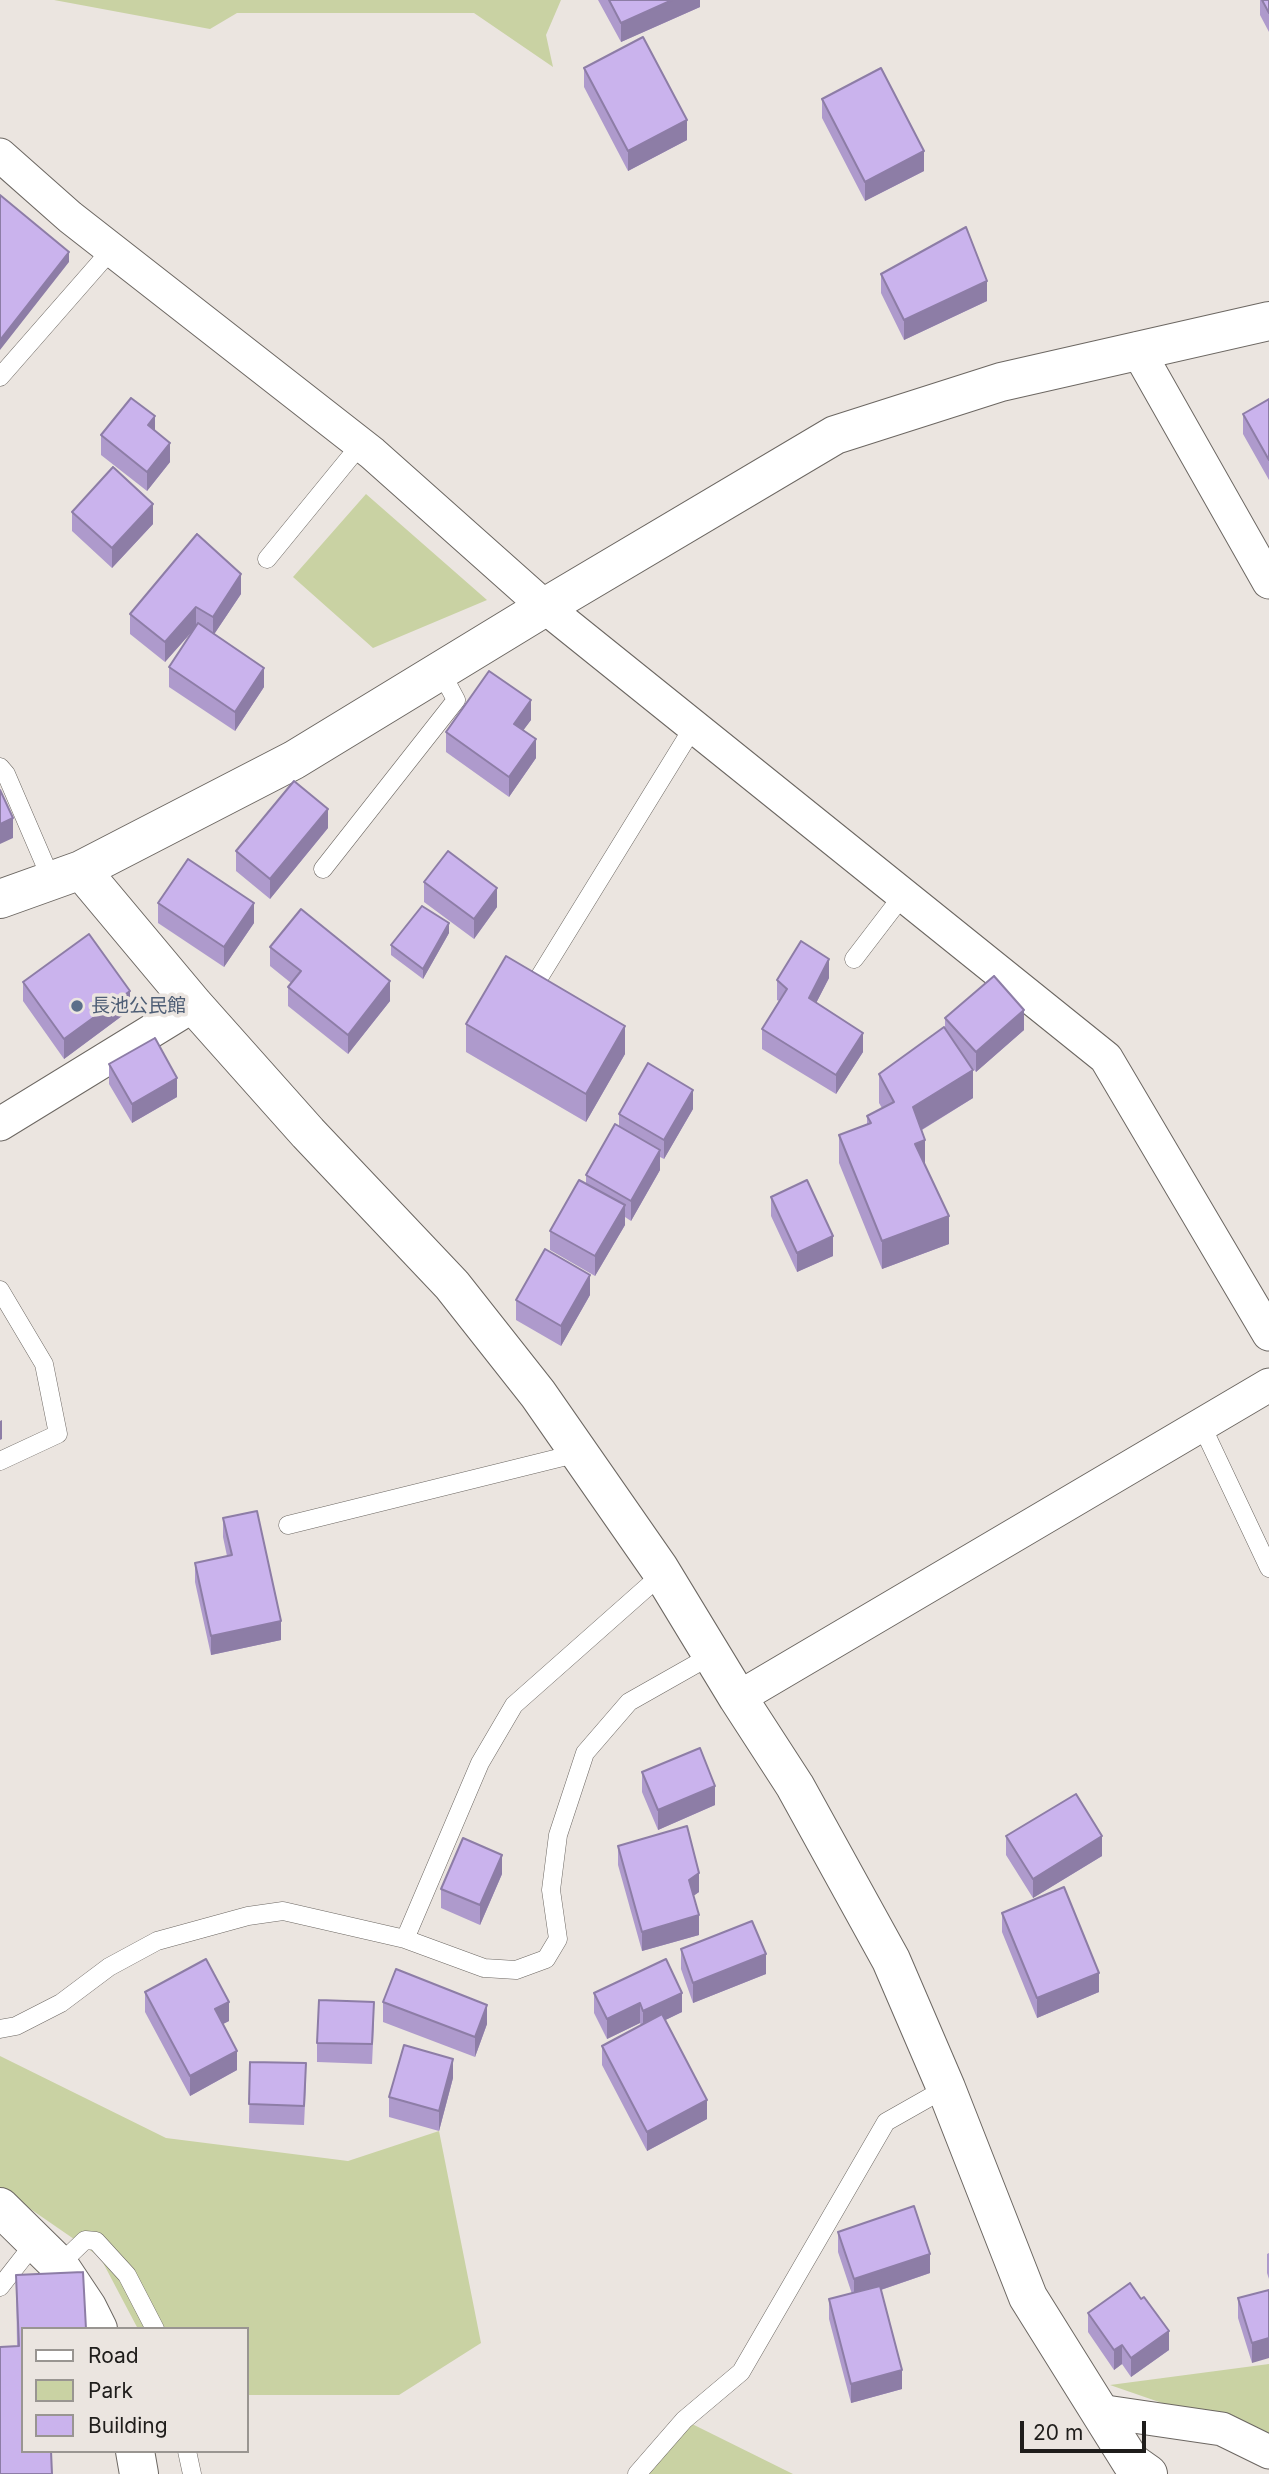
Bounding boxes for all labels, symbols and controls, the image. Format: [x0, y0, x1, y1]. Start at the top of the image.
place label: 長池公民館 [91, 995, 186, 1017]
marker: 長池公民館 [69, 998, 85, 1014]
legend [21, 2327, 248, 2453]
text: Road [88, 2343, 139, 2368]
text: Park [88, 2378, 133, 2403]
scale bar [1024, 2408, 1150, 2452]
text: Building [88, 2413, 168, 2438]
text: 20 m [1033, 2420, 1083, 2445]

